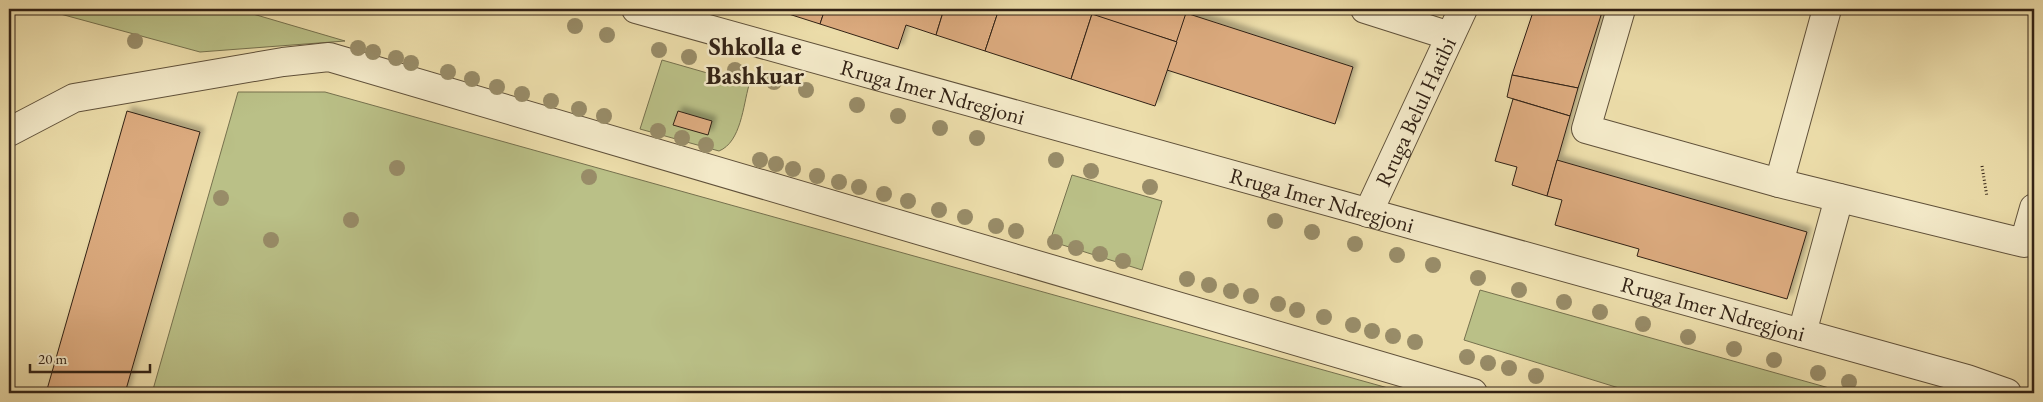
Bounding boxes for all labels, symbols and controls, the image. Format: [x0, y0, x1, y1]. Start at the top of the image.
district label: Shkolla e Bashkuar [706, 30, 805, 91]
street label: Rruga Belul Hatibi [1368, 32, 1462, 191]
street label: Rruga Imer Ndregjoni [837, 52, 1028, 131]
street label: Rruga Imer Ndregjoni [1227, 160, 1417, 239]
street label: Rruga Imer Ndregjoni [1618, 269, 1809, 348]
scale bar [30, 342, 150, 374]
text: 20 m [38, 349, 67, 368]

